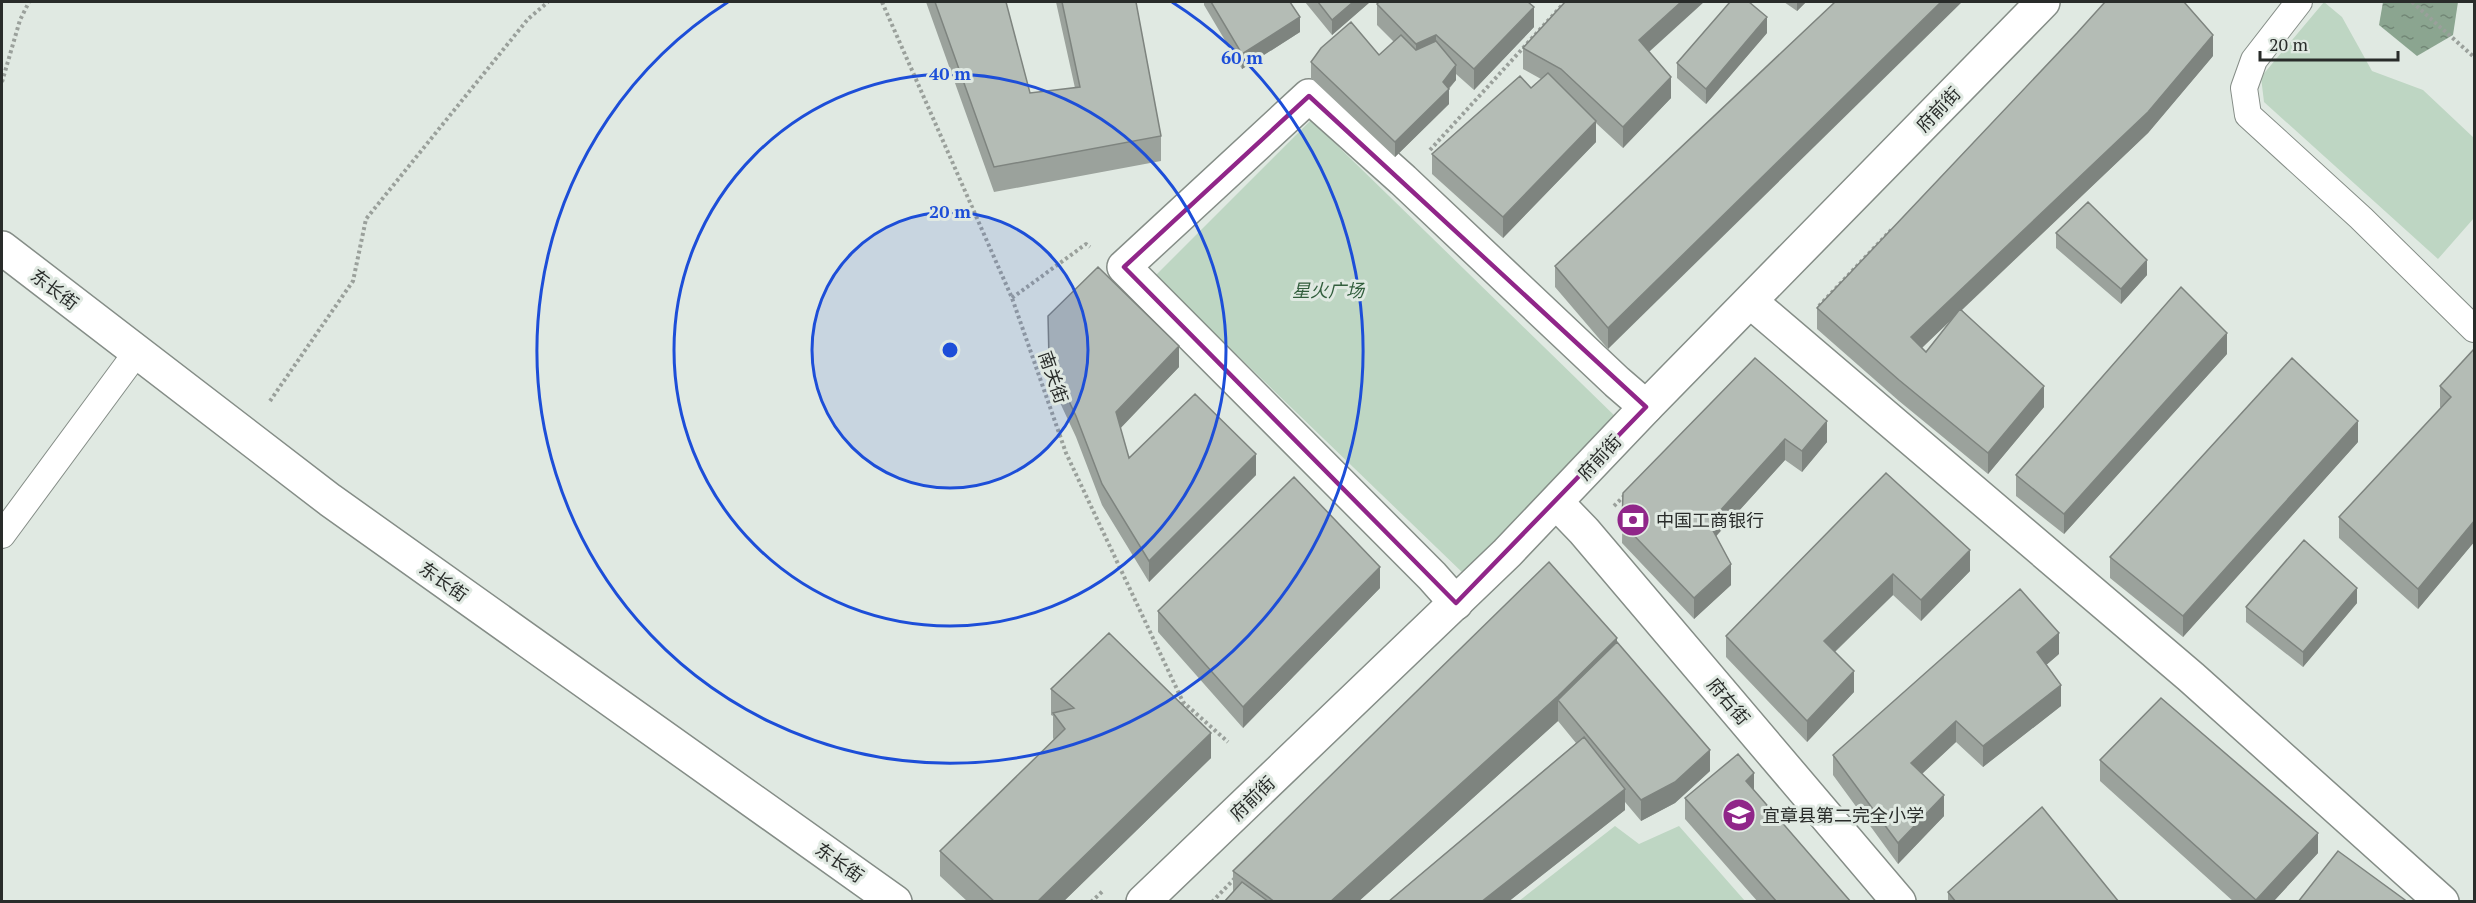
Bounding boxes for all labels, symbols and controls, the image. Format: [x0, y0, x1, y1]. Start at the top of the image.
scale bar [2260, 24, 2398, 62]
text: 20 m [2269, 32, 2309, 56]
text: 60 m [1221, 45, 1263, 69]
text: 40 m [929, 61, 971, 85]
street label: 府前街 [1911, 81, 1965, 137]
text: 20 m [929, 199, 971, 223]
street label: 东长街 [26, 263, 84, 315]
park label: 星火广场 [1292, 278, 1366, 302]
centre of rings [940, 340, 960, 360]
street label: 南关街 [1034, 348, 1074, 406]
street label: 府前街 [1572, 429, 1626, 485]
bank icon: 中国工商银行 [1615, 502, 1651, 538]
place label: 中国工商银行 [1656, 508, 1764, 532]
street label: 东长街 [415, 556, 473, 606]
street label: 府右街 [1702, 673, 1756, 729]
street label: 府前街 [1224, 771, 1280, 825]
school or university icon: 宜章县第二完全小学 [1721, 797, 1757, 833]
place label: 宜章县第二完全小学 [1762, 803, 1924, 827]
street label: 东长街 [811, 837, 869, 887]

